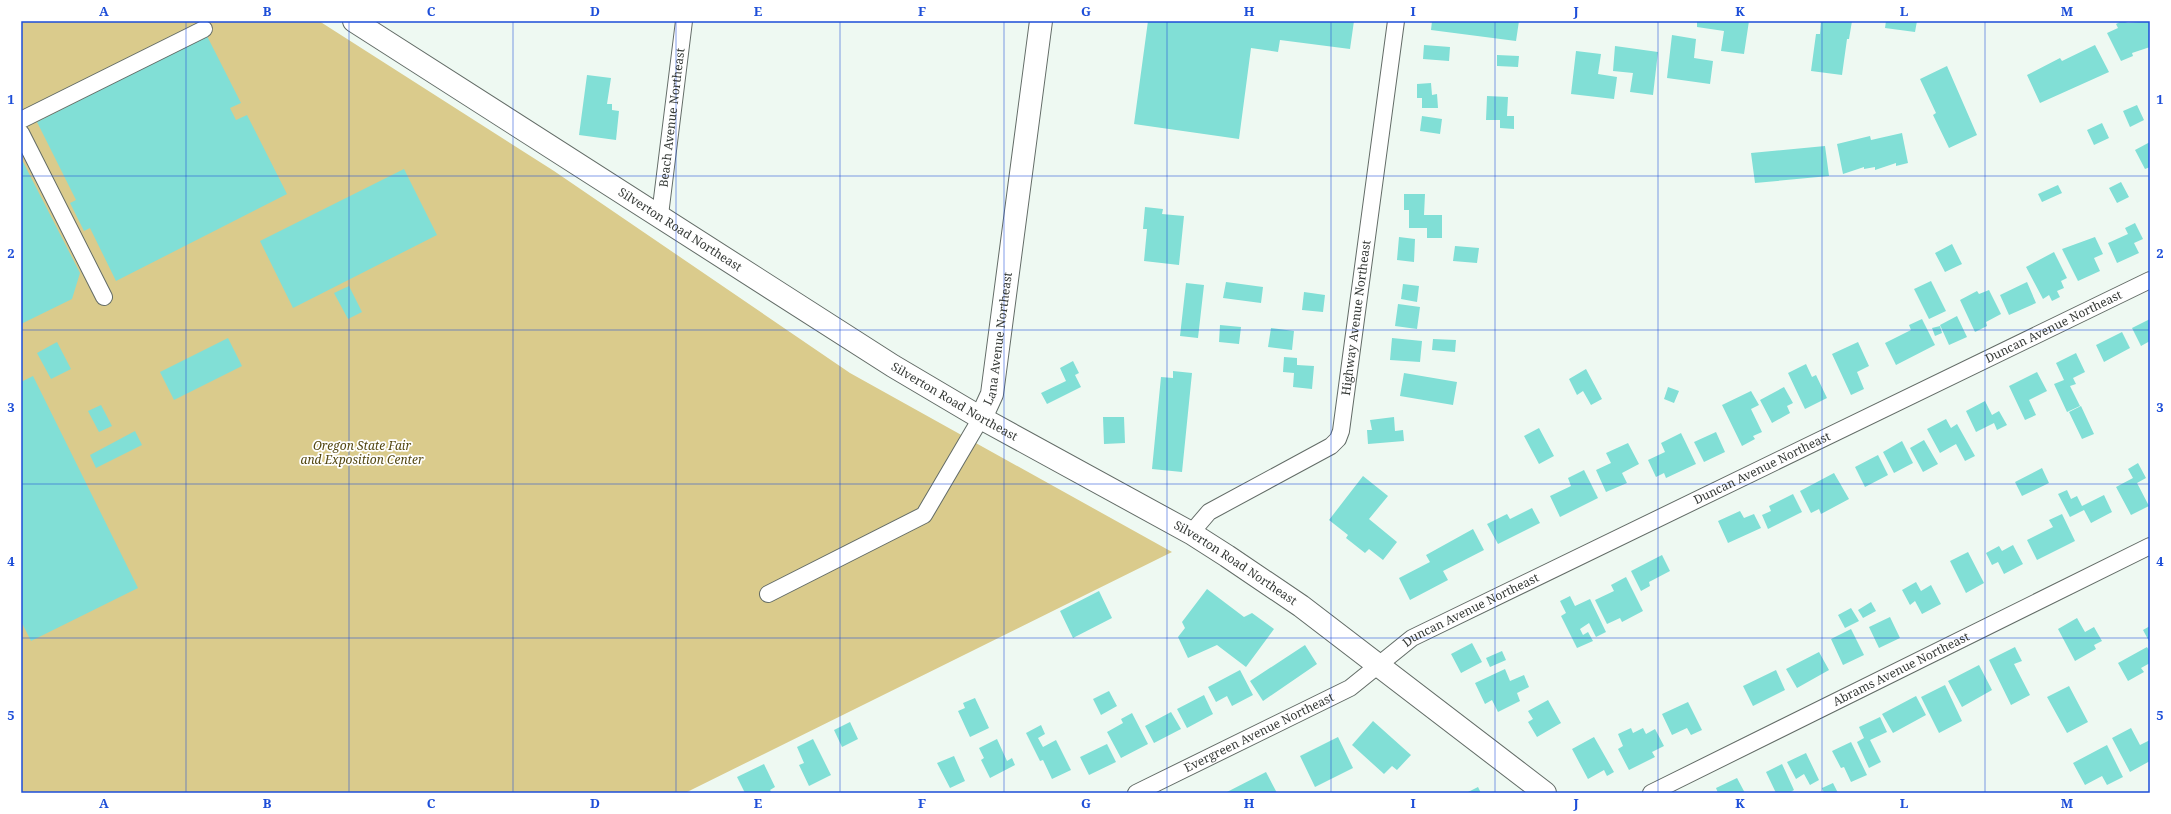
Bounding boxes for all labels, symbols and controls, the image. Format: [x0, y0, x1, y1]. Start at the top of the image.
text: A [99, 2, 109, 20]
text: B [263, 2, 272, 20]
text: C [427, 2, 436, 20]
text: D [590, 2, 600, 20]
text: E [754, 2, 763, 20]
text: F [918, 2, 926, 20]
text: G [1081, 2, 1091, 20]
text: H [1244, 2, 1255, 20]
text: I [1410, 2, 1416, 20]
text: J [1572, 2, 1579, 20]
text: K [1735, 2, 1745, 20]
text: L [1900, 2, 1909, 20]
text: M [2061, 2, 2074, 20]
street label: Beach Avenue Northeast [654, 47, 689, 188]
text: 1 [7, 90, 15, 108]
text: 1 [2156, 90, 2164, 108]
street label: Silverton Road Northeast [615, 183, 745, 275]
street label: Highway Avenue Northeast [1337, 239, 1375, 397]
text: 2 [7, 244, 15, 262]
text: 2 [2156, 244, 2164, 262]
street label: Lana Avenue Northeast [979, 271, 1016, 408]
street label: Duncan Avenue Northeast [1982, 286, 2125, 367]
street label: Silverton Road Northeast [888, 358, 1021, 445]
text: 3 [7, 398, 15, 416]
text: 3 [2156, 398, 2164, 416]
street label: Duncan Avenue Northeast [1690, 427, 1833, 508]
park label: Oregon State Fair and Exposition Center [300, 437, 424, 468]
street label: Silverton Road Northeast [1171, 516, 1300, 609]
text: 4 [7, 552, 15, 570]
text: 4 [2156, 552, 2164, 570]
street label: Duncan Avenue Northeast [1398, 569, 1542, 651]
street label: Abrams Avenue Northeast [1830, 628, 1972, 710]
street label: Evergreen Avenue Northeast [1181, 688, 1337, 776]
text: 5 [7, 706, 15, 724]
text: 5 [2156, 706, 2164, 724]
text: A [99, 794, 109, 812]
text: B [263, 794, 272, 812]
text: C [427, 794, 436, 812]
text: D [590, 794, 600, 812]
text: E [754, 794, 763, 812]
text: F [918, 794, 926, 812]
text: G [1081, 794, 1091, 812]
text: H [1244, 794, 1255, 812]
text: I [1410, 794, 1416, 812]
text: J [1572, 794, 1579, 812]
text: K [1735, 794, 1745, 812]
text: L [1900, 794, 1909, 812]
text: M [2061, 794, 2074, 812]

